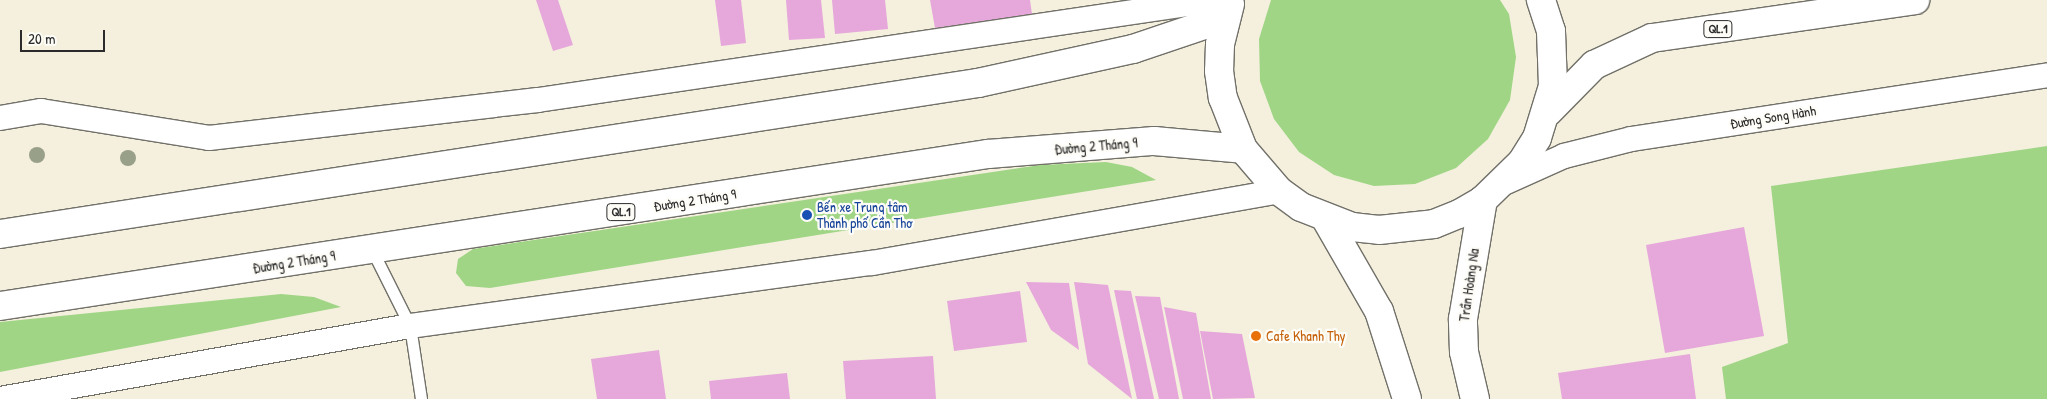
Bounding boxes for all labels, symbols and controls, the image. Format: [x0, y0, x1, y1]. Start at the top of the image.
scale bar [22, 20, 108, 52]
road number: QL.1 [1703, 20, 1733, 38]
text: 20 m [28, 28, 55, 49]
street label: Đường Song Hành [1729, 102, 1817, 132]
street label: Đường 2 Tháng 9 [1054, 134, 1138, 158]
street label: Đường 2 Tháng 9 [653, 185, 737, 215]
place label: Bến xe Trung tâm Thành phố Cần Thơ [817, 199, 912, 232]
road number: QL.1 [606, 202, 636, 222]
marker: Bến xe Trung tâm Thành phố Cần Thơ [801, 209, 813, 221]
street label: Đường 2 Tháng 9 [252, 247, 336, 277]
street label: Trần Hoàng Na [1456, 248, 1482, 322]
place label: Cafe Khanh Thy [1266, 328, 1345, 344]
marker: Cafe Khanh Thy [1250, 330, 1262, 342]

